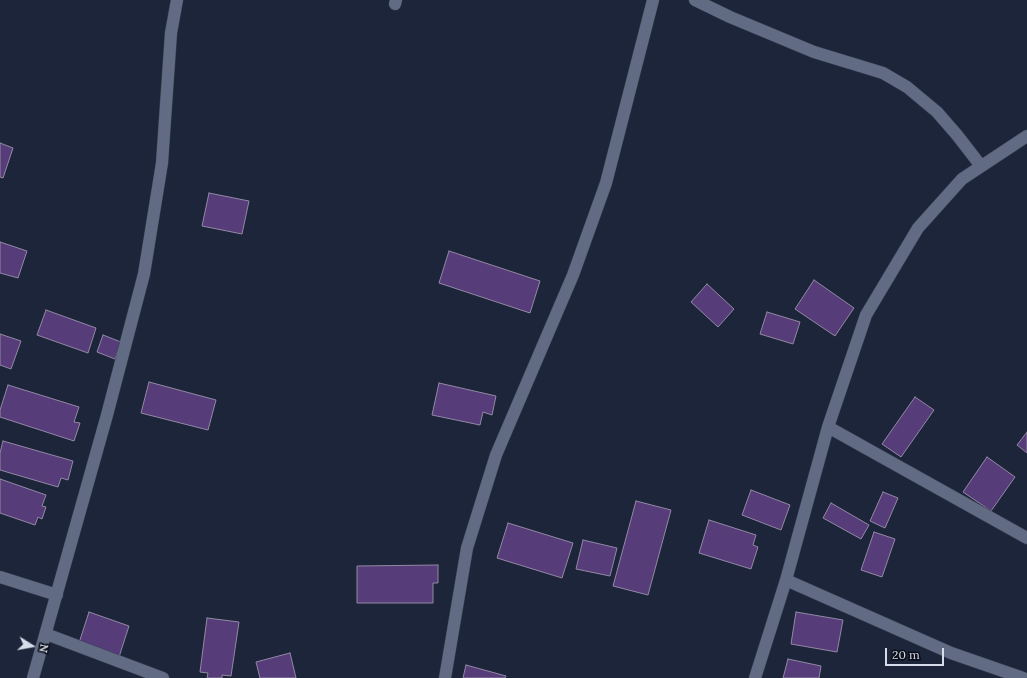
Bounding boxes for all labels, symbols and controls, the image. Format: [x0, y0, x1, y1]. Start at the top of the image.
north arrow [12, 626, 52, 666]
scale bar [887, 640, 946, 666]
text: N [36, 643, 51, 654]
text: 20 m [892, 647, 920, 662]

